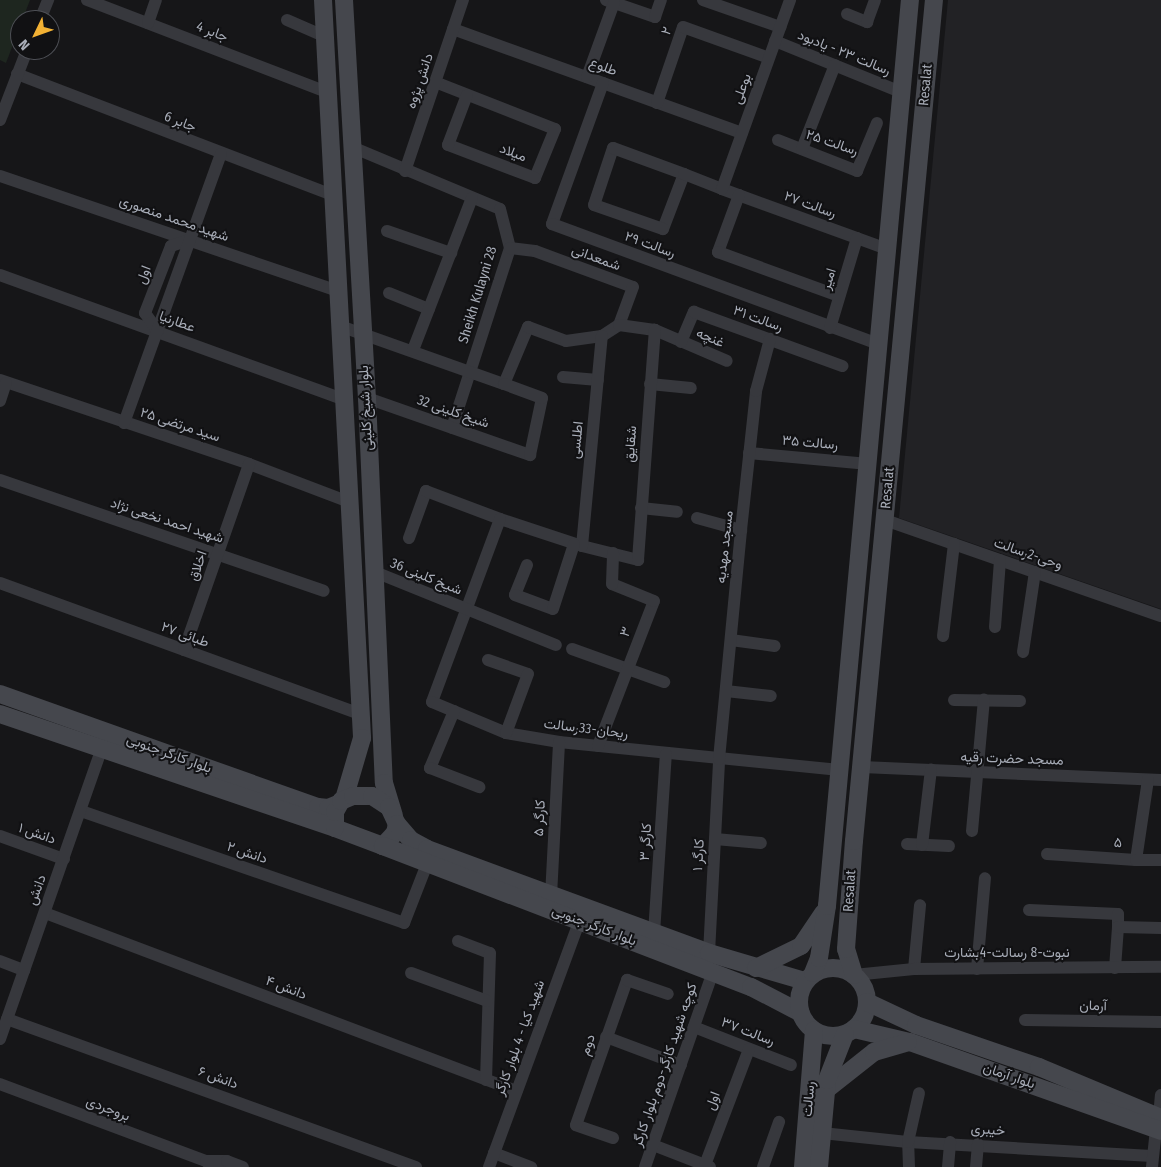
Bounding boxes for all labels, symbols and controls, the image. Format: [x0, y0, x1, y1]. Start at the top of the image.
north arrow [10, 10, 60, 60]
street label: جابر 4 [194, 18, 230, 46]
street label: ۲ [658, 24, 676, 38]
street label: رسالت ۲۳ - یادبود [795, 27, 893, 79]
text: N [15, 36, 33, 54]
street label: دانش پژوه [403, 51, 437, 111]
street label: طلوع [587, 54, 619, 80]
street label: Resalat [916, 63, 936, 107]
street label: بوعلی [729, 71, 755, 107]
street label: جابر 6 [162, 108, 198, 136]
street label: رسالت ۲۵ [804, 126, 860, 160]
street label: میلاد [497, 140, 529, 166]
street label: رسالت ۲۷ [782, 188, 838, 222]
street label: شهید محمد منصوری [117, 192, 231, 246]
street label: رسالت ۲۹ [622, 228, 678, 262]
street label: شمعدانی [569, 241, 623, 275]
street label: Sheikh Kulayni 28 [455, 245, 501, 345]
street label: اول [133, 263, 155, 287]
street label: امیر [818, 266, 840, 292]
street label: رسالت ۳۱ [731, 302, 785, 336]
street label: عطارنیا [157, 308, 197, 336]
street label: غنچه [693, 325, 727, 351]
street label: بلوار شیخ کلینی [355, 365, 377, 451]
street label: شیخ کلینی 32 [415, 392, 491, 432]
street label: ۲۵ سید مرتضی [138, 404, 222, 446]
street label: اطلسی [567, 420, 587, 460]
street label: شقایق [621, 425, 641, 463]
street label: رسالت ۳۵ [781, 432, 839, 454]
street label: Resalat [878, 466, 898, 510]
street label: شهید احمد نخعی نژاد [108, 495, 226, 547]
street label: مسجد مهدیه [713, 510, 737, 584]
street label: وحی-2رسالت [991, 534, 1065, 574]
street label: اخلاق [185, 549, 211, 583]
street label: شیخ کلینی 36 [388, 555, 464, 599]
street label: طبائی ۲۷ [159, 619, 211, 651]
street label: ۳ [617, 625, 635, 639]
street label: ریحان-33رسالت [543, 715, 629, 743]
street label: بلوار کارگر جنوبی [124, 731, 214, 777]
street label: مسجد حضرت رقیه [960, 749, 1064, 769]
street label: کارگر ۵ [531, 799, 549, 837]
street label: دانش ۱ [16, 820, 58, 848]
street label: کارگر ۳ [636, 823, 656, 861]
street label: ۵ [1113, 834, 1123, 852]
street label: دانش ۲ [224, 838, 270, 868]
street label: کارگر ۱ [690, 838, 708, 872]
street label: Resalat [840, 869, 860, 913]
street label: دانش [24, 872, 50, 908]
street label: بلوار کارگر جنوبی [549, 902, 639, 950]
street label: نبوت-8 رسالت-4بشارت [944, 945, 1070, 961]
street label: دانش ۴ [263, 973, 309, 1003]
street label: شهید کیا - 4 بلوار کارگر [491, 978, 549, 1098]
street label: کوچه شهید کارگر-دوم بلوار کارگر [629, 981, 701, 1149]
street label: آرمان [1079, 997, 1107, 1015]
street label: رسالت ۳۷ [719, 1014, 777, 1050]
street label: دوم [577, 1032, 599, 1058]
street label: بلوار آرمان [981, 1059, 1037, 1093]
street label: دانش ۶ [196, 1063, 240, 1093]
street label: رسالت [799, 1081, 819, 1117]
street label: اول [702, 1089, 724, 1113]
street label: بروجردی [84, 1093, 132, 1125]
street label: خیبری [970, 1120, 1006, 1140]

